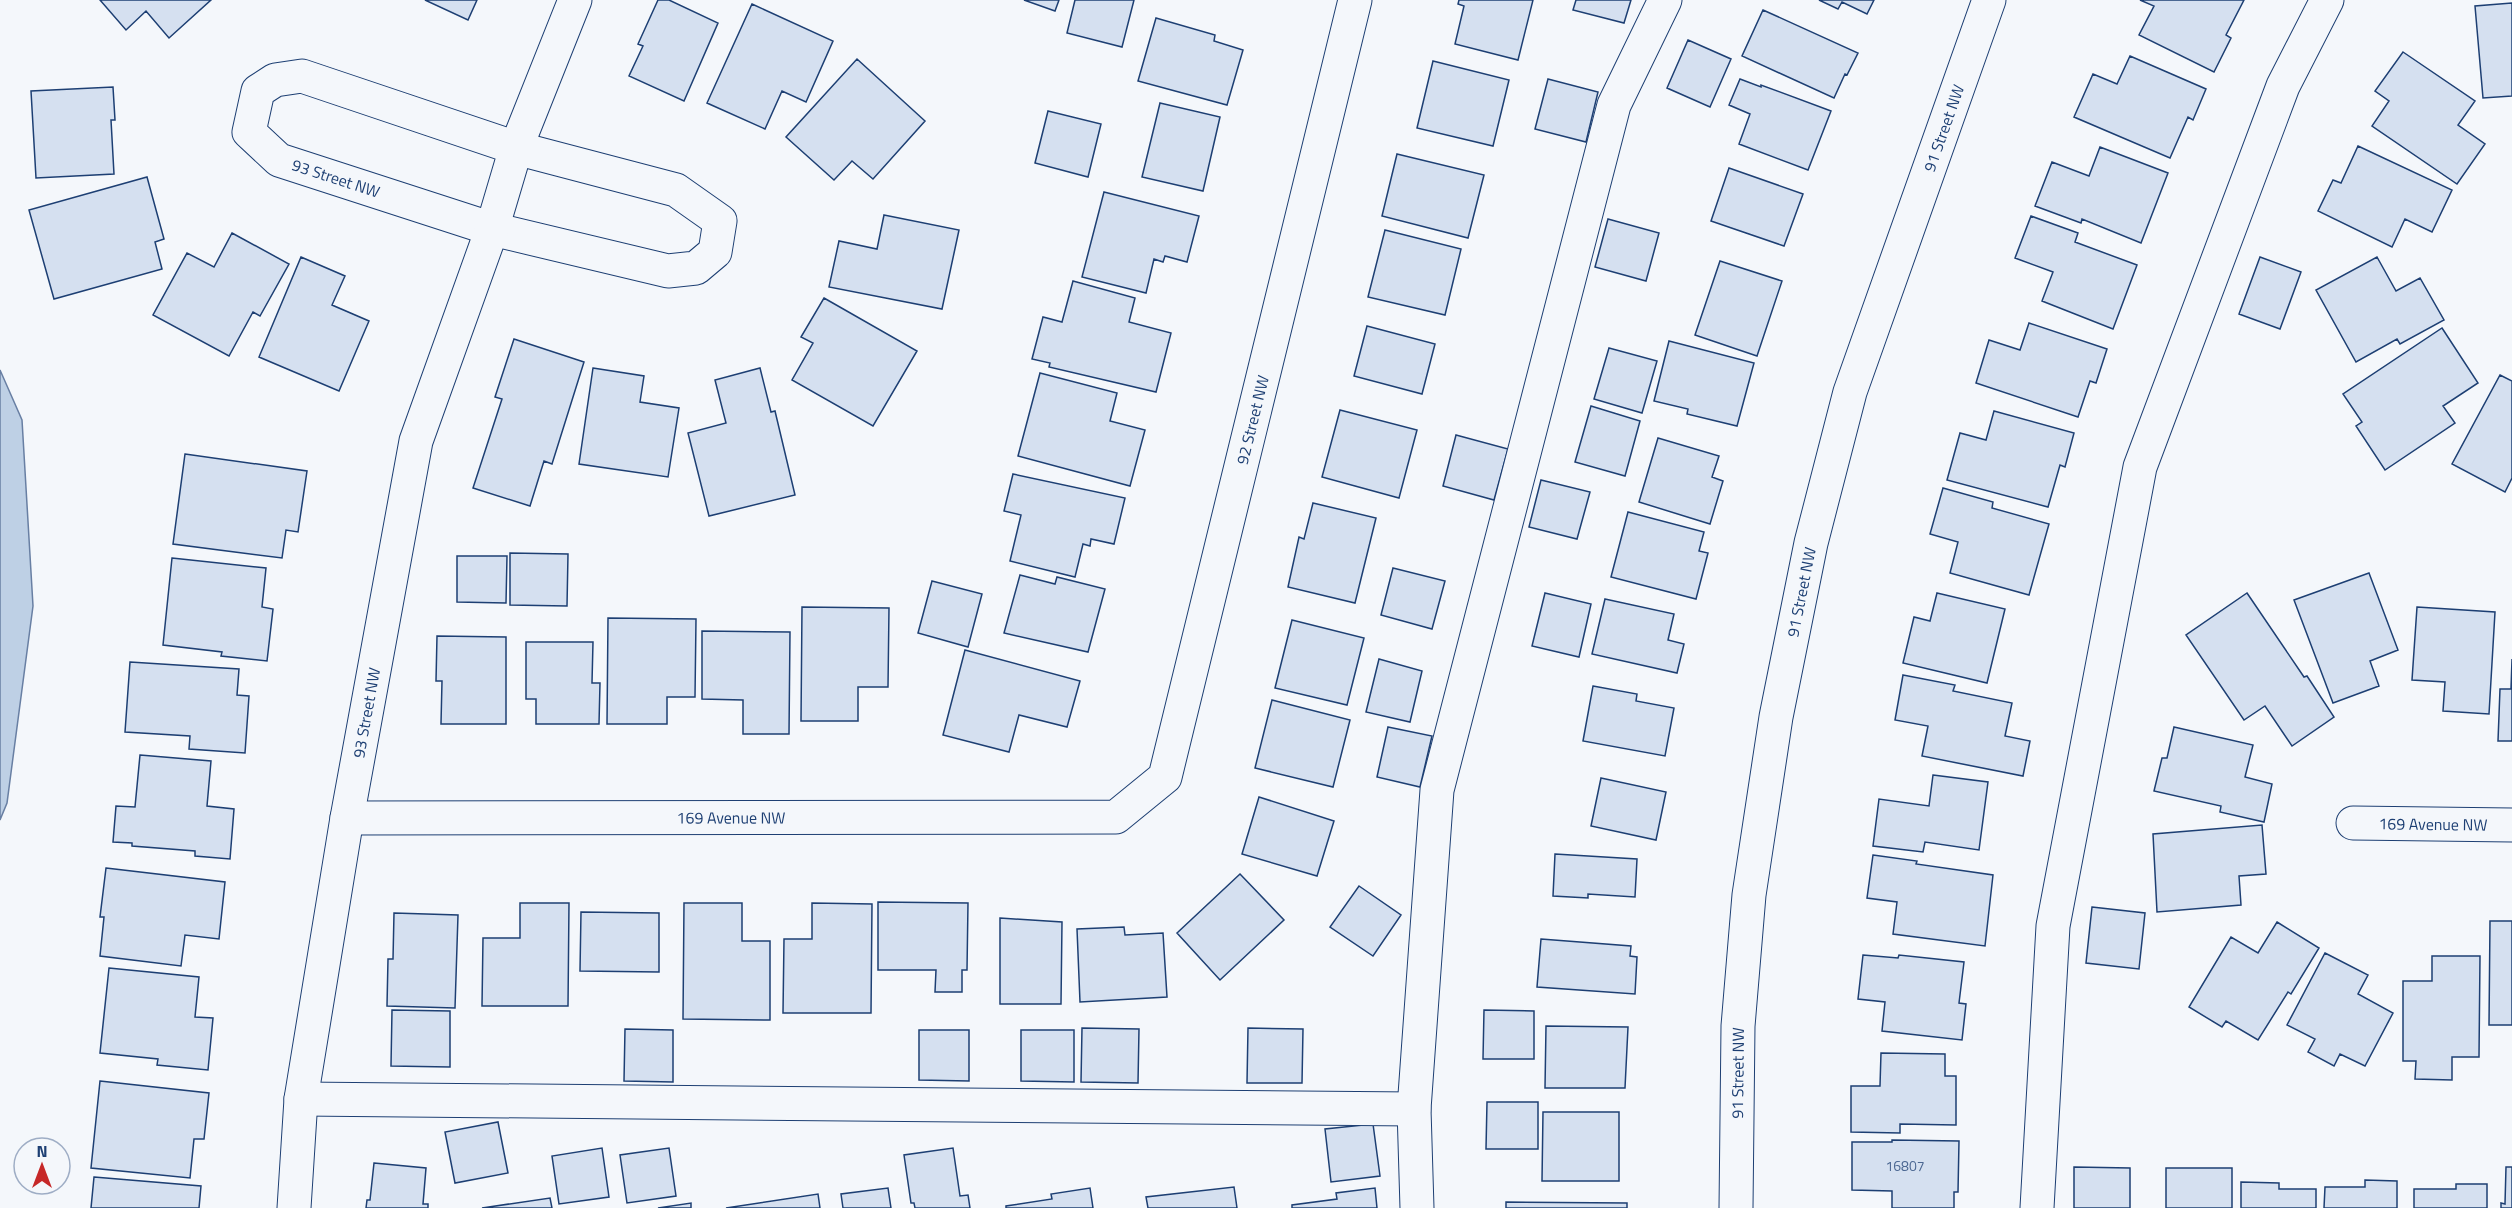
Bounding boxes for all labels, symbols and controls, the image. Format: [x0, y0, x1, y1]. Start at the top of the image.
street label: 91 Street NW [1917, 81, 1970, 175]
street label: 93 Street NW [289, 152, 383, 204]
street label: 92 Street NW [1230, 373, 1275, 467]
street label: 91 Street NW [1780, 545, 1822, 639]
street label: 93 Street NW [346, 666, 386, 760]
street label: 169 Avenue NW [676, 805, 786, 830]
street label: 169 Avenue NW [2378, 811, 2488, 837]
street label: 91 Street NW [1725, 1027, 1750, 1119]
north arrow [12, 1136, 72, 1196]
text: N [36, 1139, 48, 1163]
house number: 16807 [1885, 1155, 1925, 1176]

